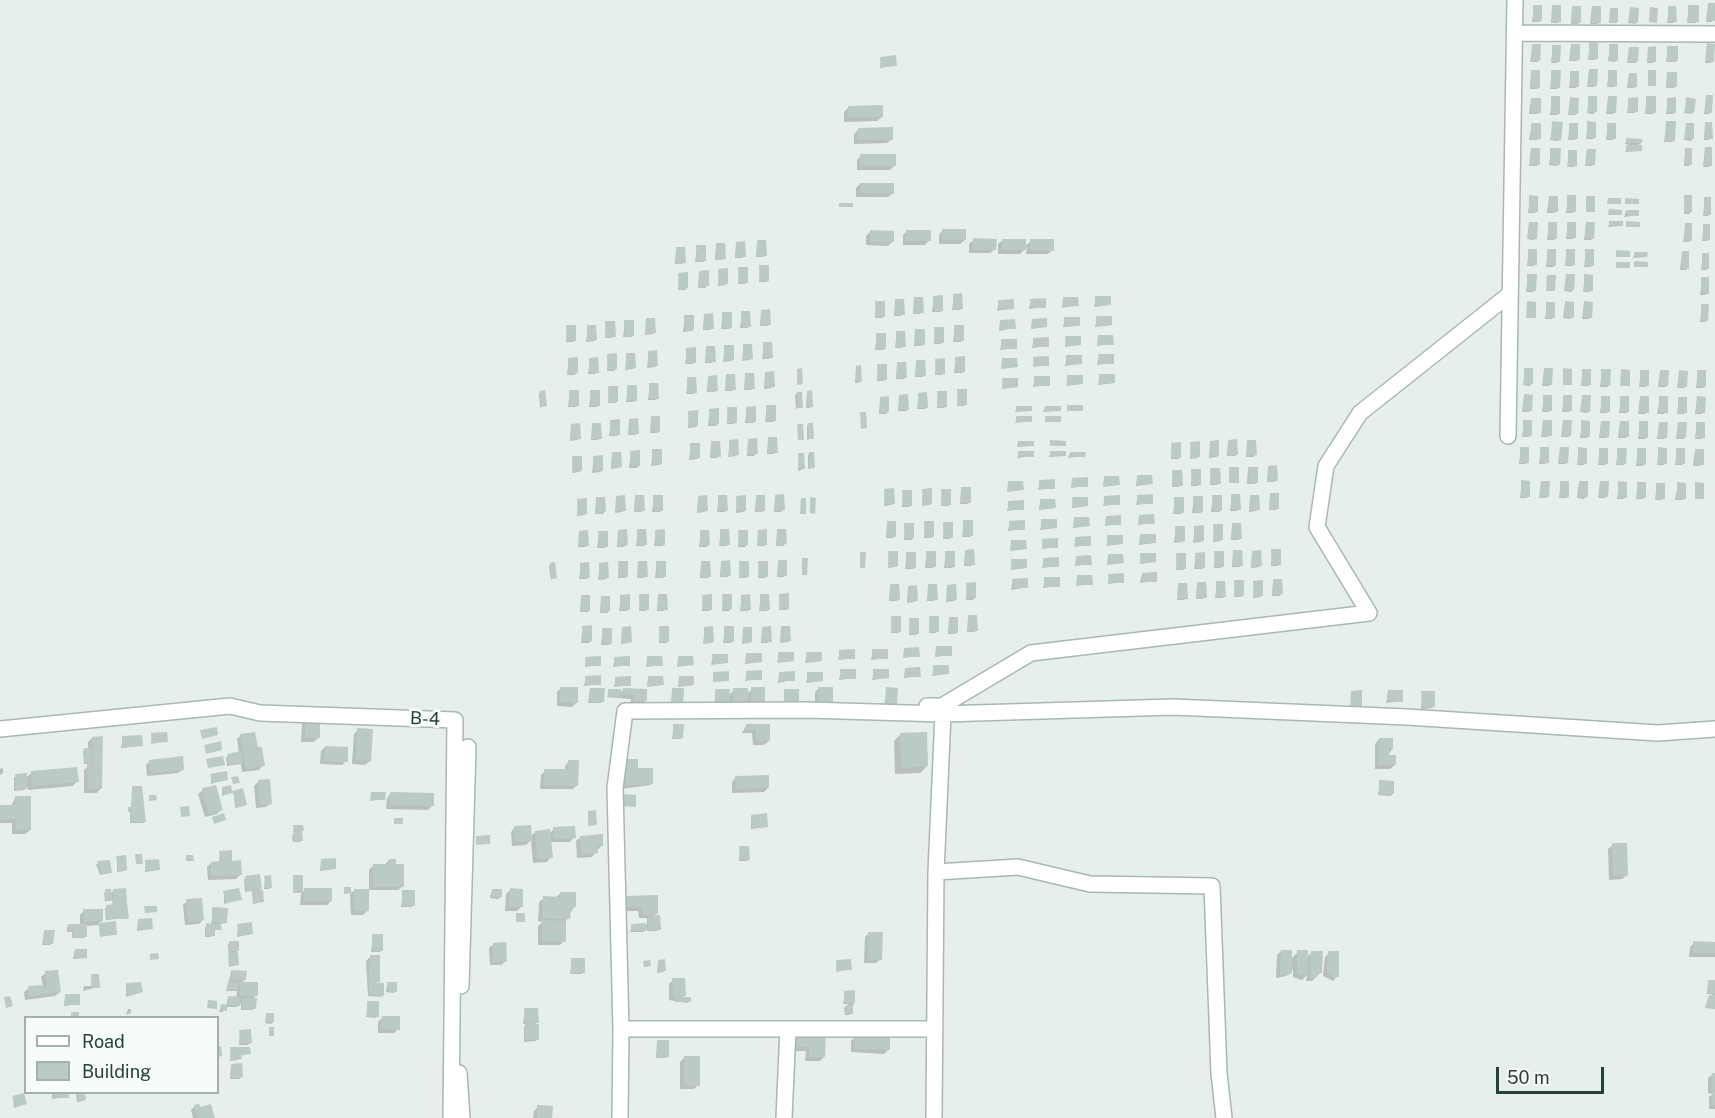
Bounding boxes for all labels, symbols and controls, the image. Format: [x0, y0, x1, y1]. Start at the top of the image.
street label: B-4 [410, 708, 440, 730]
legend [24, 1016, 219, 1094]
text: Road [82, 1031, 125, 1052]
scale bar [1499, 1055, 1607, 1093]
text: Building [82, 1061, 151, 1082]
text: 50 m [1507, 1067, 1550, 1088]

